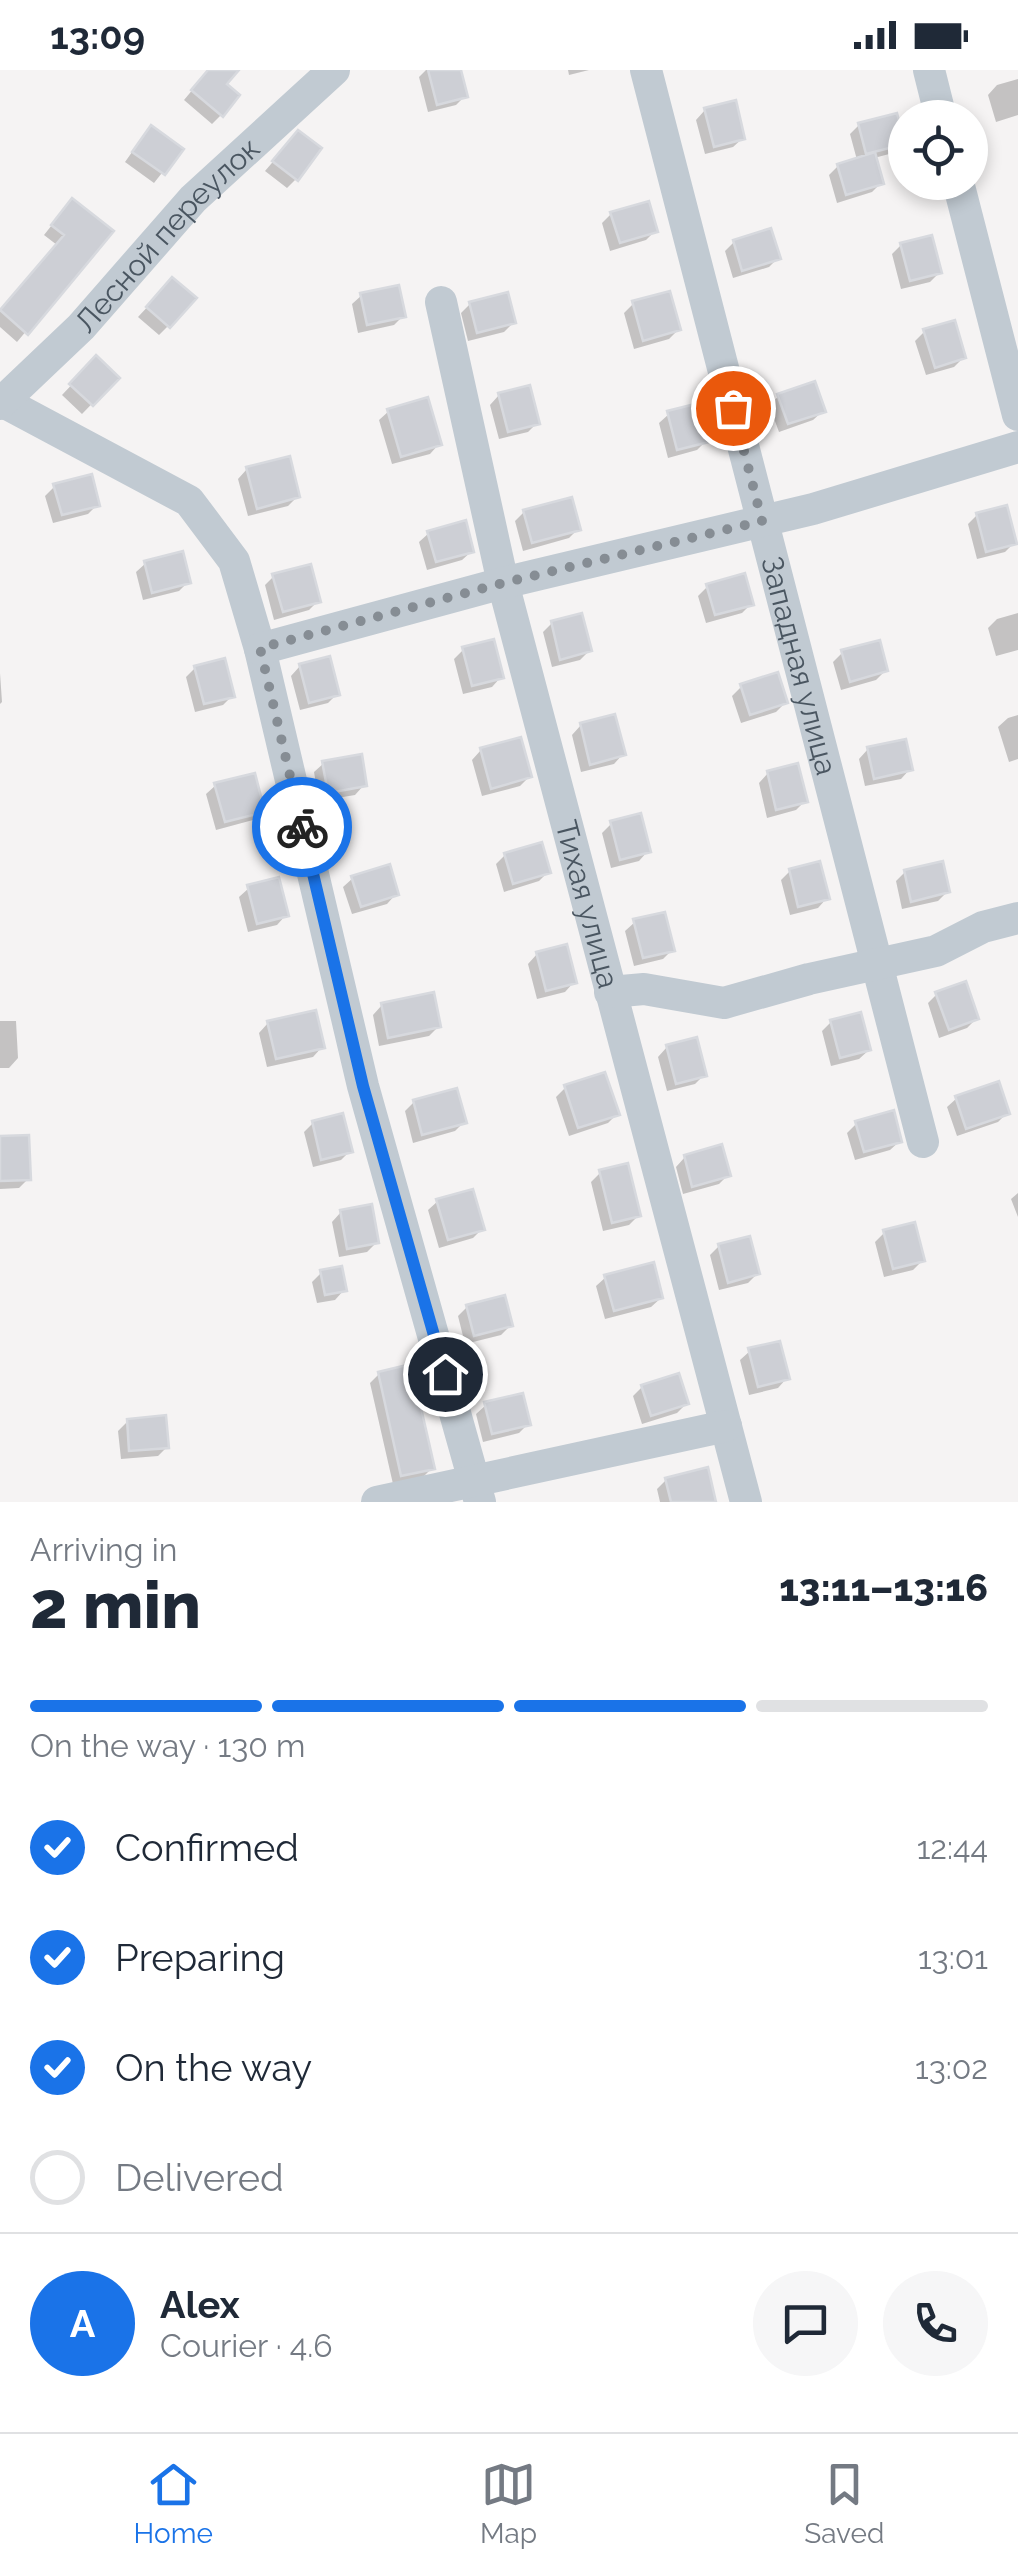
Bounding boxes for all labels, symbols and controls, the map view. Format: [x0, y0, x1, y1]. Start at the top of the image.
text: 13:09 [50, 13, 145, 58]
map controls [888, 100, 988, 200]
button: locate [888, 100, 988, 200]
street label: Лесной переулок [67, 130, 266, 339]
pin [691, 366, 776, 451]
icon: bag [706, 381, 761, 436]
street label: Западная улица [755, 552, 845, 779]
courier [252, 777, 352, 877]
icon: bike [275, 800, 330, 855]
street label: Тихая улица [549, 817, 627, 992]
pin [403, 1332, 488, 1417]
icon: home [418, 1347, 473, 1402]
text: Arriving in [30, 1531, 177, 1568]
text: 13:11–13:16 [779, 1565, 988, 1610]
text: 2 min [30, 1567, 201, 1643]
text: On the way · 130 m [30, 1727, 306, 1764]
icon: check [30, 1820, 85, 1875]
text: Confirmed [115, 1825, 299, 1870]
text: 12:44 [917, 1829, 988, 1866]
icon: check [30, 1930, 85, 1985]
text: Preparing [115, 1935, 285, 1980]
text: 13:01 [918, 1939, 988, 1976]
icon: check [30, 2040, 85, 2095]
text: On the way [115, 2045, 312, 2090]
text: 13:02 [915, 2049, 988, 2086]
text: Delivered [115, 2155, 284, 2200]
button: chat [753, 2271, 858, 2376]
button: phone [883, 2271, 988, 2376]
text: Alex [160, 2282, 240, 2327]
text: A [70, 2301, 95, 2346]
text: Courier · 4.6 [160, 2327, 333, 2364]
tab: Home [134, 2457, 213, 2550]
tab: Map [480, 2457, 537, 2550]
tab: Saved [804, 2457, 884, 2550]

